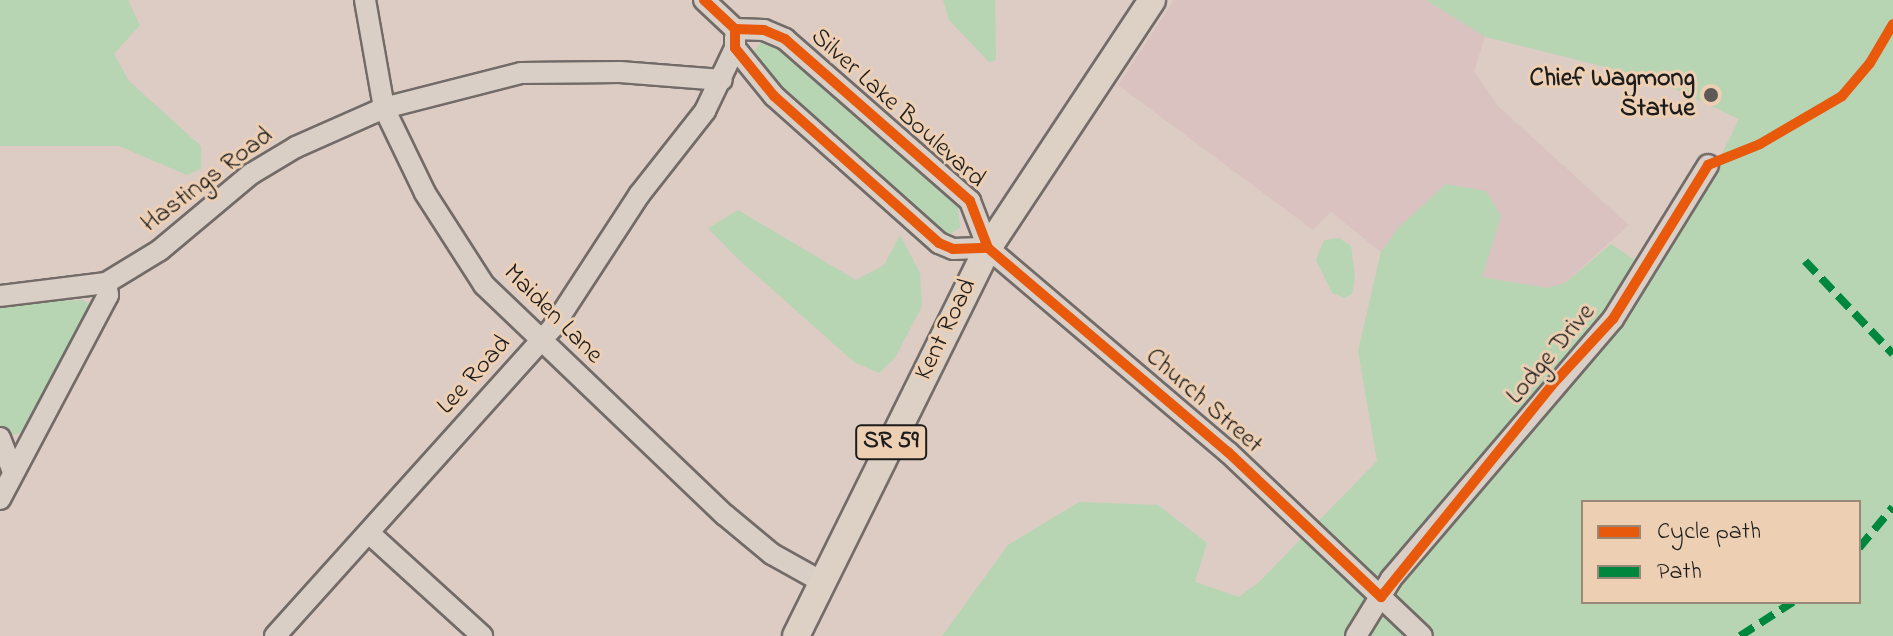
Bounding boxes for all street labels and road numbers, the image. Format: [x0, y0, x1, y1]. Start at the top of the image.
street label: Silver Lake Boulevard [803, 22, 991, 196]
street label: Hastings Road [136, 121, 280, 241]
street label: Maiden Lane [496, 259, 608, 371]
street label: Kent Road [909, 274, 985, 386]
street label: Lodge Drive [1501, 298, 1603, 412]
street label: Lee Road [431, 330, 519, 422]
street label: Church Street [1138, 343, 1268, 461]
road number: SR 59 [855, 422, 927, 462]

